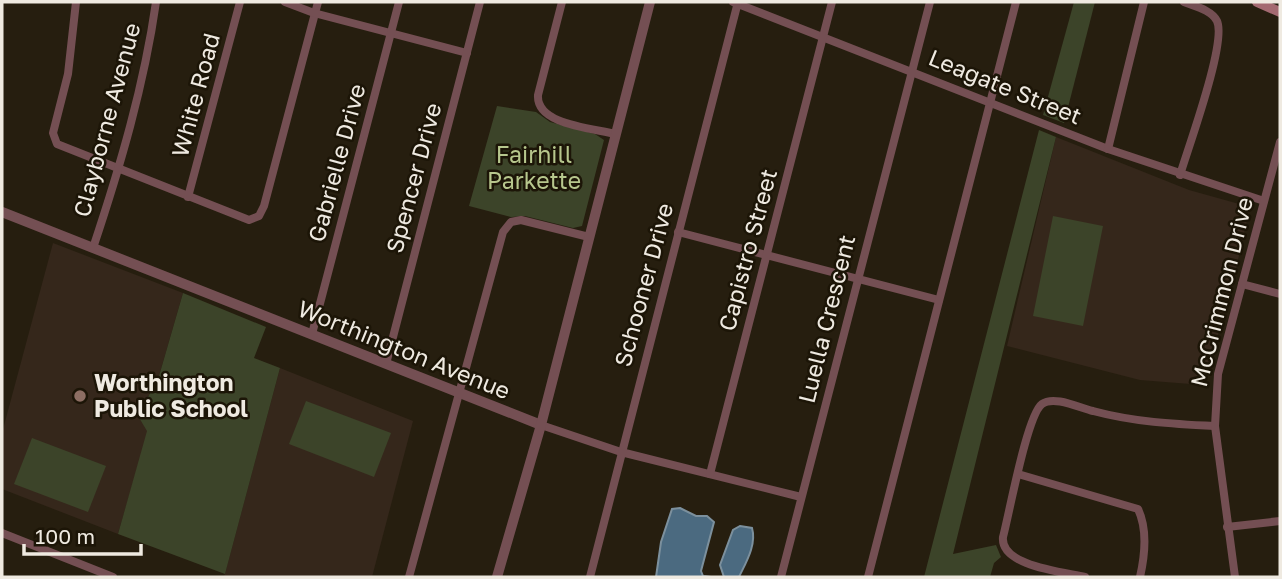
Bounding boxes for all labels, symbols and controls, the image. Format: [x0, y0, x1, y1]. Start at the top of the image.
street label: Clayborne Avenue [67, 20, 145, 220]
street label: White Road [165, 30, 225, 160]
street label: Leagate Street [925, 43, 1086, 129]
street label: Gabrielle Drive [301, 81, 371, 245]
street label: Spencer Drive [380, 100, 446, 256]
park label: Fairhill Parkette [487, 140, 581, 194]
street label: Capistro Street [712, 166, 782, 334]
street label: McCrimmon Drive [1184, 194, 1258, 390]
street label: Schooner Drive [608, 200, 678, 370]
street label: Luella Crescent [792, 232, 860, 406]
street label: Worthington Avenue [294, 294, 515, 404]
place label: Worthington Public School [94, 368, 248, 422]
marker: Worthington Public School [72, 388, 88, 404]
scale bar [24, 512, 142, 556]
text: 100 m [35, 523, 95, 549]

